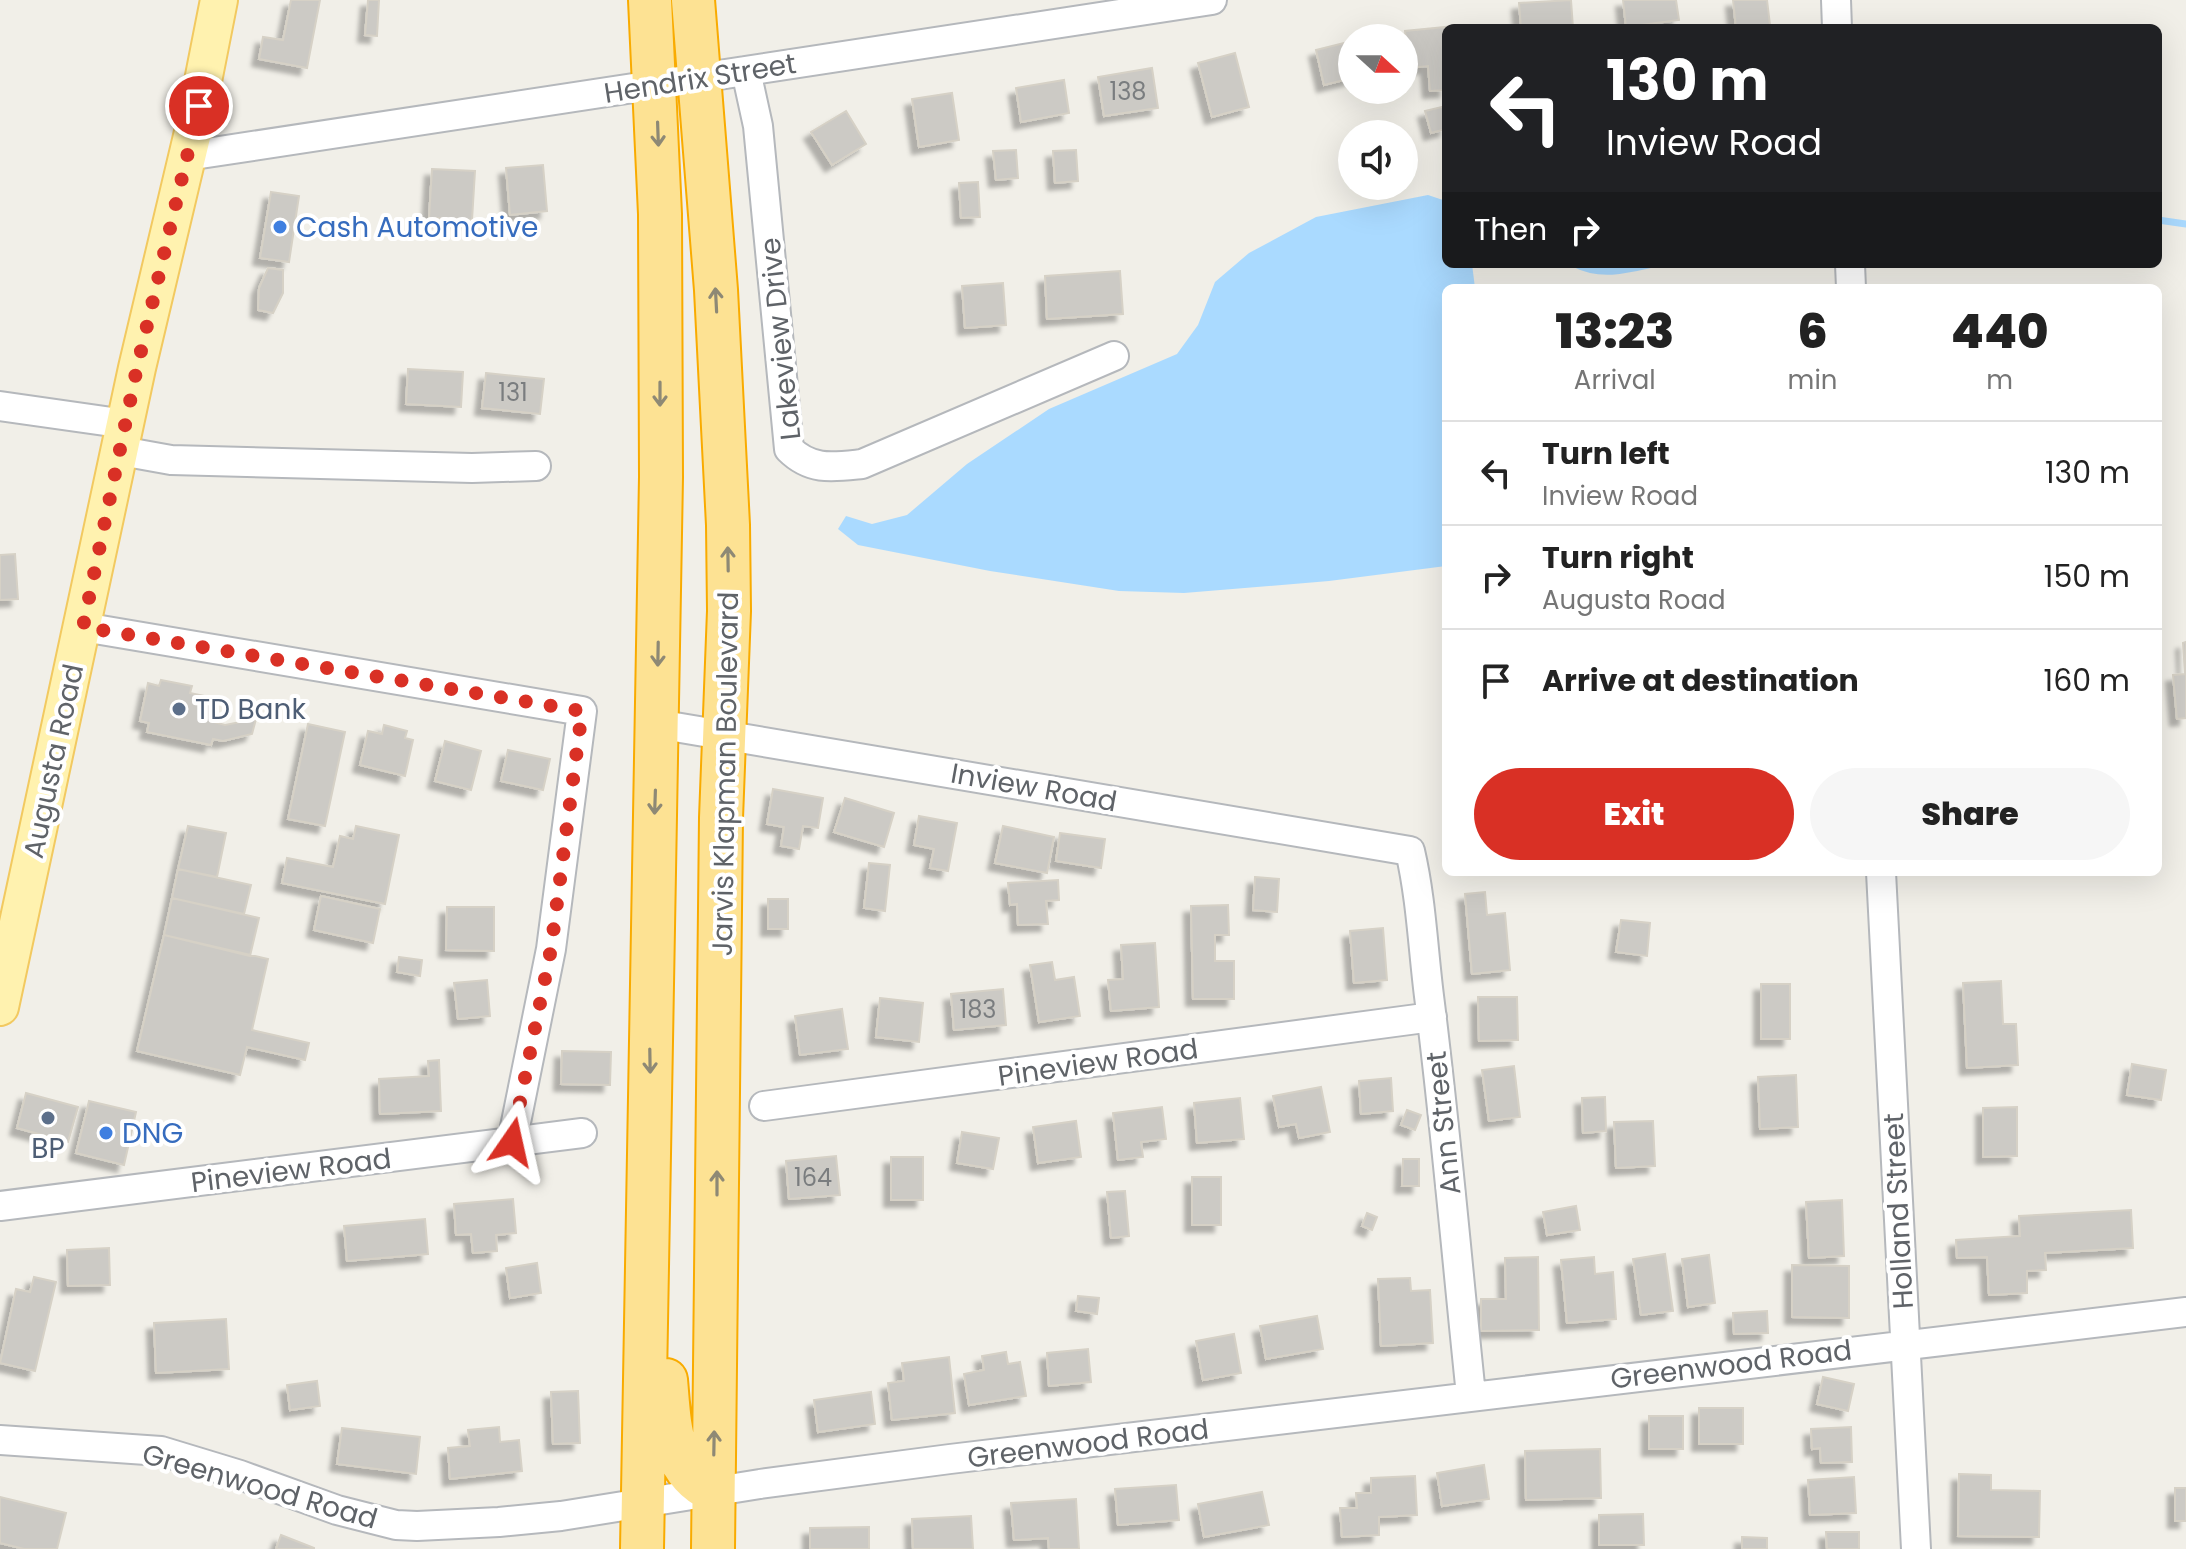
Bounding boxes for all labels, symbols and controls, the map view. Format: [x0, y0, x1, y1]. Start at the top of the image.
north arrow [1338, 24, 1418, 104]
map controls [1338, 24, 1418, 200]
text: 130 m [1606, 41, 1769, 120]
street label: Hendrix Street [601, 44, 799, 113]
icon: left [1474, 56, 1578, 160]
pin [165, 72, 233, 140]
house number: 138 [1110, 75, 1146, 108]
icon: arrive [177, 84, 221, 128]
text: Inview Road [1606, 117, 1822, 168]
one-way arrow [650, 120, 666, 147]
button: sound [1338, 120, 1418, 200]
place label: Cash Automotive [296, 208, 538, 247]
text: Then [1474, 208, 1547, 251]
icon: right [1563, 208, 1607, 252]
marker: Cash Automotive [271, 218, 289, 236]
street label: Lakeview Drive [750, 236, 811, 442]
one-way arrow [709, 287, 724, 314]
text: 13:23 [1555, 298, 1674, 365]
text: 6 [1797, 298, 1828, 365]
text: 440 [1951, 298, 2049, 365]
text: Arrival [1574, 362, 1656, 398]
text: min [1788, 362, 1837, 398]
text: m [1986, 362, 2013, 398]
house number: 131 [498, 376, 528, 409]
one-way arrow [652, 380, 668, 407]
text: Turn left [1542, 432, 1670, 475]
icon: left [1474, 451, 1518, 495]
text: 130 m [2045, 451, 2130, 494]
text: Inview Road [1542, 478, 1698, 514]
text: Turn right [1542, 536, 1694, 579]
one-way arrow [721, 546, 736, 573]
icon: right [1474, 555, 1518, 599]
text: 150 m [2044, 555, 2130, 598]
text: Augusta Road [1542, 582, 1726, 618]
street label: Jarvis Klapman Boulevard [703, 591, 748, 957]
one-way arrow [650, 640, 666, 667]
icon: arrive [1474, 659, 1518, 703]
text: Arrive at destination [1542, 659, 1859, 702]
text: 160 m [2044, 659, 2130, 702]
street label: Augusta Road [14, 660, 93, 862]
place label: TD Bank [195, 690, 306, 729]
marker: TD Bank [170, 700, 188, 718]
street label: Inview Road [948, 754, 1120, 821]
button: Exit [1474, 768, 1794, 860]
button: Share [1810, 768, 2130, 860]
one-way arrow [648, 788, 663, 815]
house number: 183 [960, 993, 996, 1026]
street label: Pineview Road [996, 1029, 1201, 1096]
one-way arrow [642, 1047, 658, 1074]
street label: Ann Street [1417, 1049, 1470, 1197]
position arrow [470, 1100, 554, 1184]
marker: BP [39, 1109, 57, 1127]
street label: Holland Street [1874, 1112, 1923, 1310]
place label: DNG [122, 1114, 183, 1153]
marker: DNG [97, 1124, 115, 1142]
place label: BP [31, 1129, 65, 1168]
street label: Pineview Road [189, 1139, 393, 1202]
house number: 164 [794, 1161, 832, 1194]
one-way arrow [709, 1170, 725, 1197]
street label: Greenwood Road [1608, 1330, 1854, 1399]
street label: Greenwood Road [965, 1409, 1211, 1478]
one-way arrow [707, 1430, 722, 1457]
street label: Greenwood Road [138, 1434, 382, 1539]

